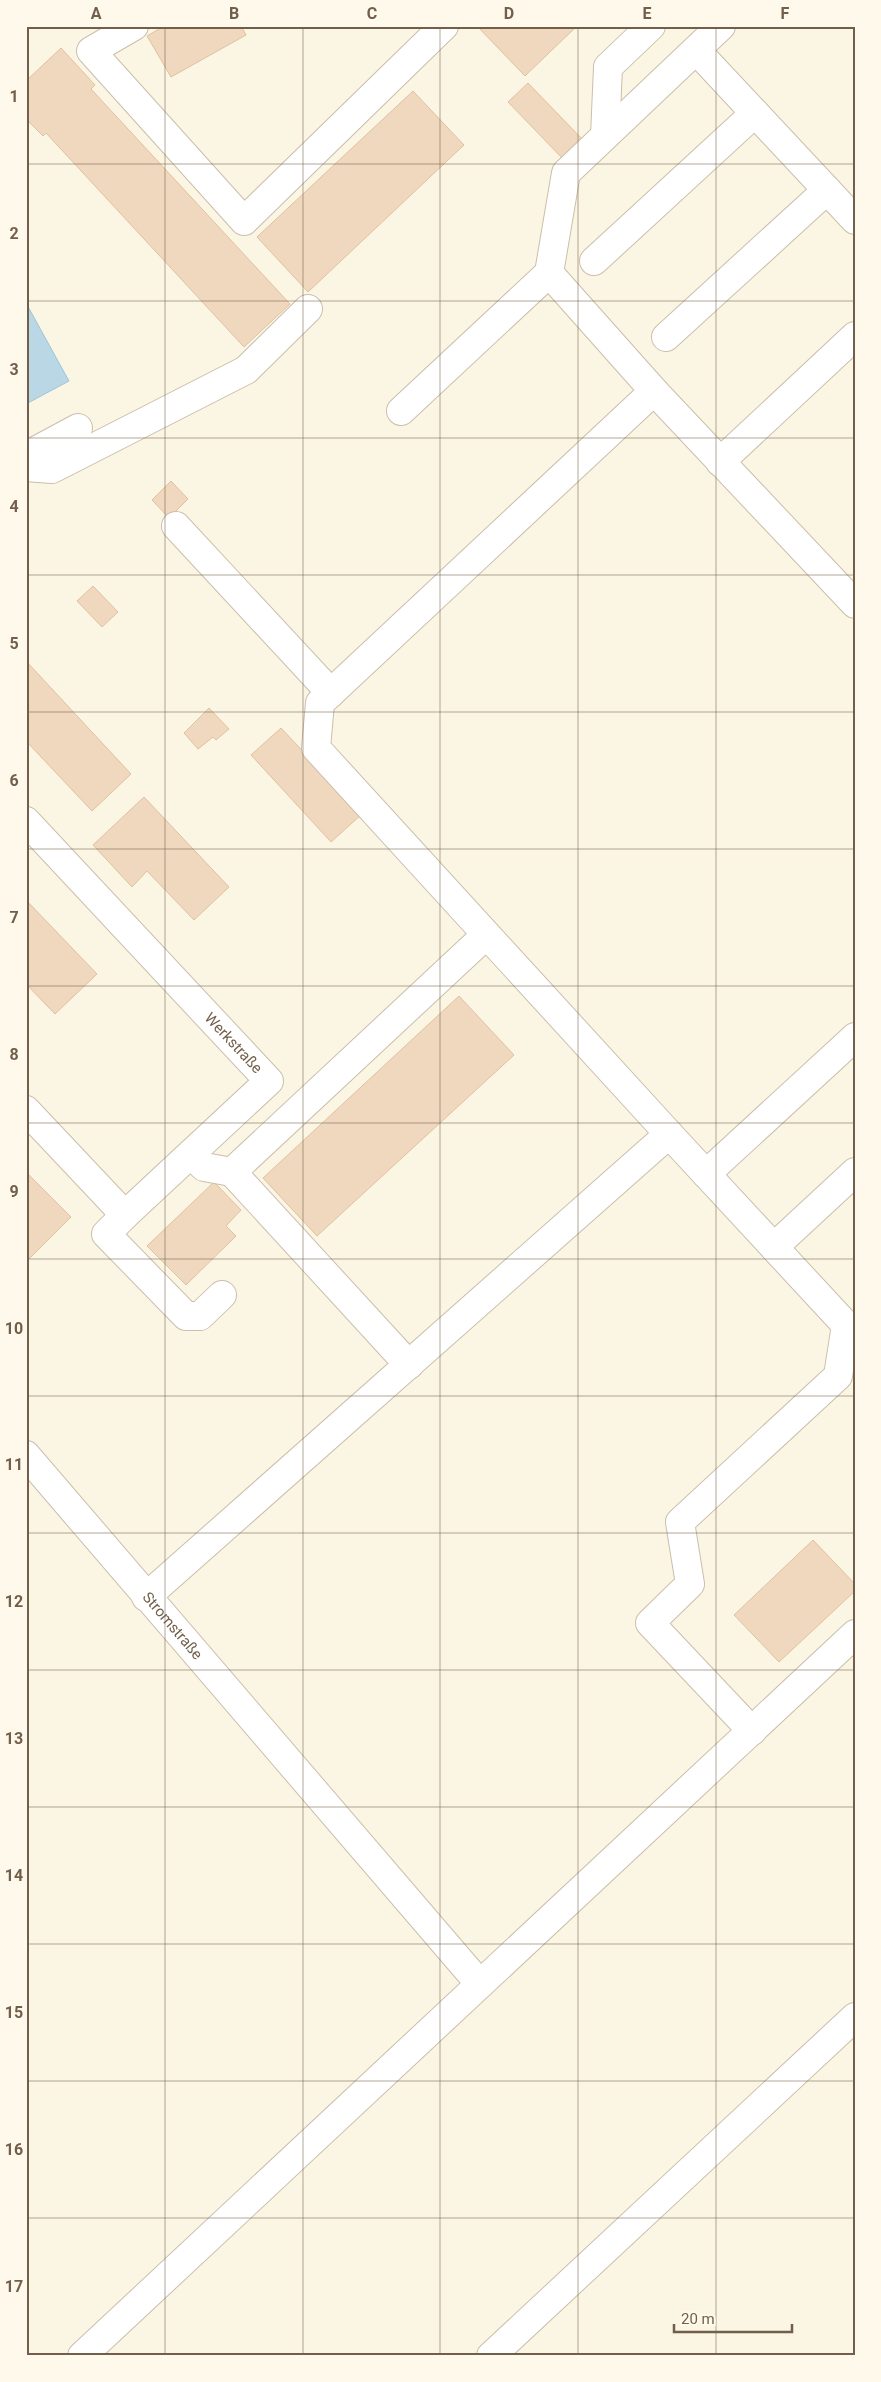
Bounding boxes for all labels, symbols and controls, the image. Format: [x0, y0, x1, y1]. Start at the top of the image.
text: A [91, 4, 102, 23]
text: B [229, 4, 239, 23]
text: C [367, 4, 377, 23]
text: D [504, 4, 514, 23]
text: E [643, 4, 652, 23]
text: F [781, 4, 790, 23]
text: 1 [9, 87, 19, 106]
text: 2 [9, 224, 19, 243]
text: 3 [9, 360, 19, 379]
text: 4 [9, 497, 19, 516]
text: 5 [9, 634, 19, 653]
text: 6 [9, 771, 19, 790]
text: 7 [9, 908, 19, 927]
street label: Werkstraße [201, 1009, 266, 1077]
text: 8 [9, 1045, 19, 1064]
text: 9 [9, 1182, 19, 1201]
text: 10 [5, 1319, 23, 1338]
text: 11 [5, 1455, 23, 1474]
street label: Stromstraße [139, 1588, 206, 1663]
text: 12 [5, 1592, 23, 1611]
text: 13 [5, 1729, 23, 1748]
text: 14 [5, 1866, 23, 1885]
text: 15 [5, 2003, 23, 2022]
text: 16 [5, 2140, 23, 2159]
text: 17 [5, 2277, 23, 2296]
scale bar [674, 2302, 791, 2334]
text: 20 m [681, 2310, 715, 2328]

